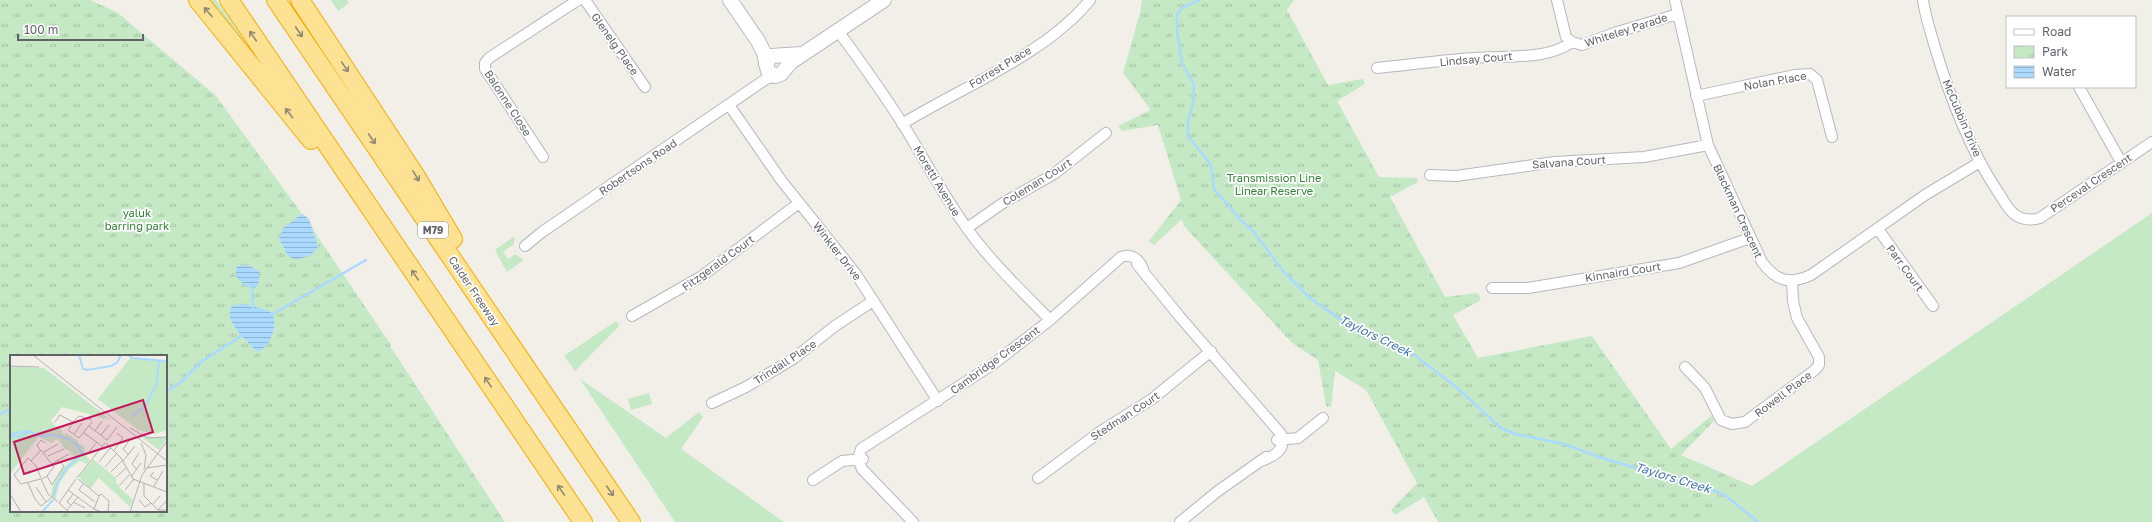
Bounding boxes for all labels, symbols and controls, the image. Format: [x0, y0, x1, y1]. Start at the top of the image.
one-way arrow [204, 7, 213, 17]
street label: Glenelg Place [589, 10, 642, 77]
street label: Whiteley Parade [1583, 10, 1669, 49]
scale bar [18, 16, 143, 42]
legend [2006, 16, 2136, 88]
text: 100 m [24, 22, 58, 37]
text: Road [2042, 24, 2071, 39]
one-way arrow [295, 26, 303, 38]
one-way arrow [249, 31, 257, 42]
street label: Forrest Place [966, 43, 1033, 90]
text: Park [2042, 44, 2068, 59]
street label: Lindsay Court [1439, 49, 1513, 68]
one-way arrow [341, 61, 349, 72]
text: Water [2042, 64, 2076, 79]
street label: Balonne Close [482, 67, 535, 138]
street label: Nolan Place [1743, 69, 1807, 92]
street label: McCubbin Drive [1940, 77, 1985, 158]
one-way arrow [285, 108, 294, 119]
one-way arrow [368, 134, 376, 145]
street label: Robertsons Road [596, 136, 679, 197]
street label: Moretti Avenue [911, 143, 964, 218]
street label: Perceval Crescent [2048, 151, 2134, 215]
street label: Salvana Court [1532, 152, 1606, 171]
street label: Coleman Court [1000, 155, 1074, 208]
street label: Blackman Crescent [1711, 162, 1766, 260]
one-way arrow [412, 170, 420, 181]
park label: Transmission Line Linear Reserve [1227, 171, 1321, 197]
park label: yaluk barring park [105, 206, 169, 232]
street label: Winkler Drive [811, 219, 864, 283]
road number: M79 [418, 222, 448, 238]
street label: Fitzgerald Court [679, 232, 756, 293]
street label: Parr Court [1884, 242, 1927, 293]
street label: Calder Freeway [446, 253, 503, 328]
street label: Kinnaird Court [1584, 259, 1662, 284]
one-way arrow [411, 269, 419, 280]
water label: Taylors Creek [1337, 312, 1415, 360]
street label: Cambridge Crescent [947, 323, 1042, 396]
street label: Trindall Place [751, 337, 818, 387]
inset map [10, 355, 167, 512]
street label: Rowell Place [1752, 368, 1814, 419]
one-way arrow [484, 377, 492, 388]
street label: Stedman Court [1088, 388, 1162, 443]
water label: Taylors Creek [1634, 459, 1714, 496]
one-way arrow [557, 484, 565, 495]
one-way arrow [606, 486, 614, 497]

